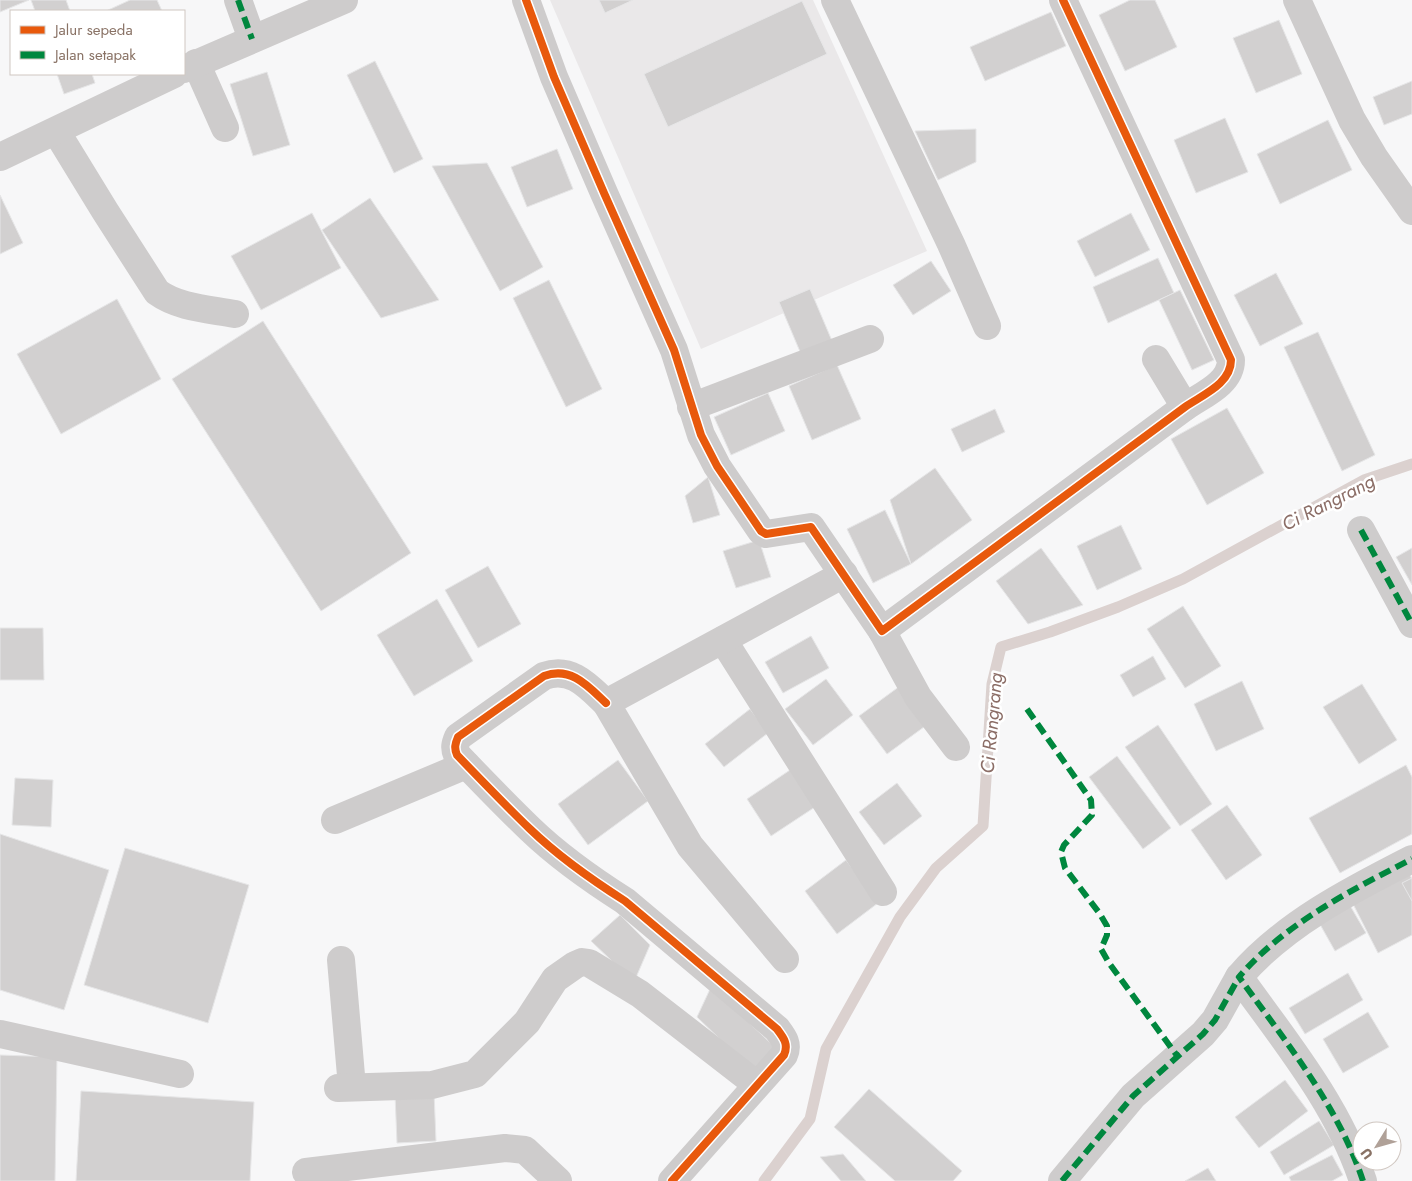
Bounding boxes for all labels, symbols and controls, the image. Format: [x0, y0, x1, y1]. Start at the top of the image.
legend [10, 10, 185, 75]
text: Jalur sepeda [53, 19, 133, 41]
text: Jalan setapak [53, 44, 136, 66]
water label: Ci Rangrang [1277, 467, 1380, 537]
water label: Ci Rangrang [974, 671, 1009, 775]
north arrow [1352, 1121, 1402, 1171]
text: U [1356, 1144, 1378, 1164]

